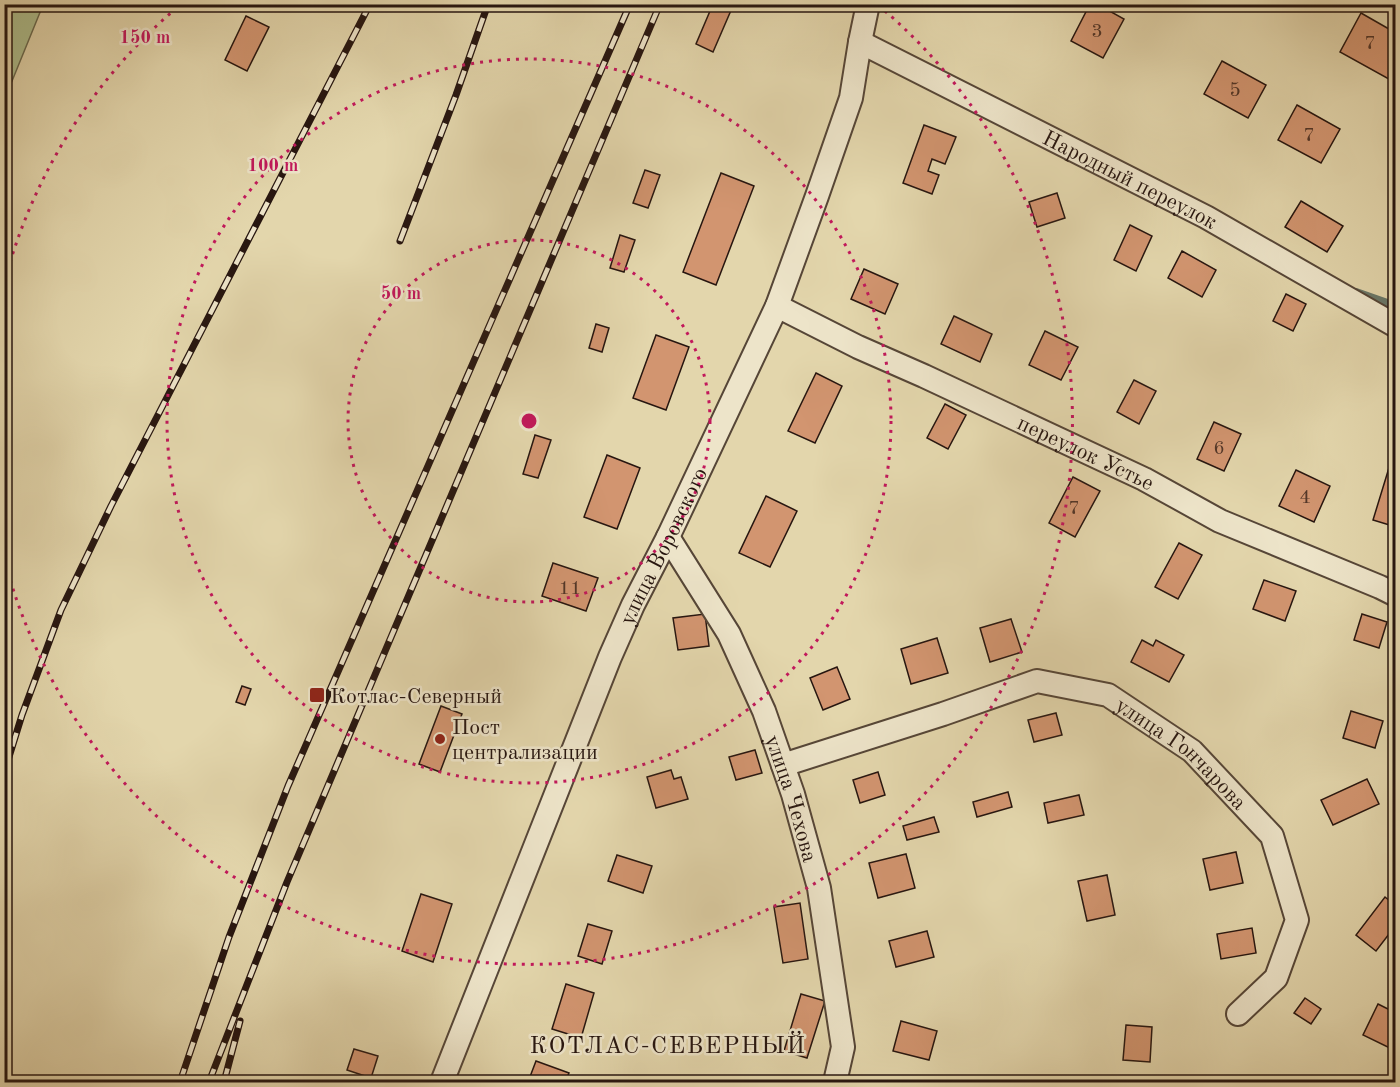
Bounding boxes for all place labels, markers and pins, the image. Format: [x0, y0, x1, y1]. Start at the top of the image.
centre of rings [519, 411, 539, 431]
marker: Котлас-Северный [308, 686, 326, 704]
place label: Котлас-Северный [330, 686, 502, 708]
place label: Пост централизации [452, 717, 598, 764]
marker: Пост централизации [433, 732, 447, 746]

